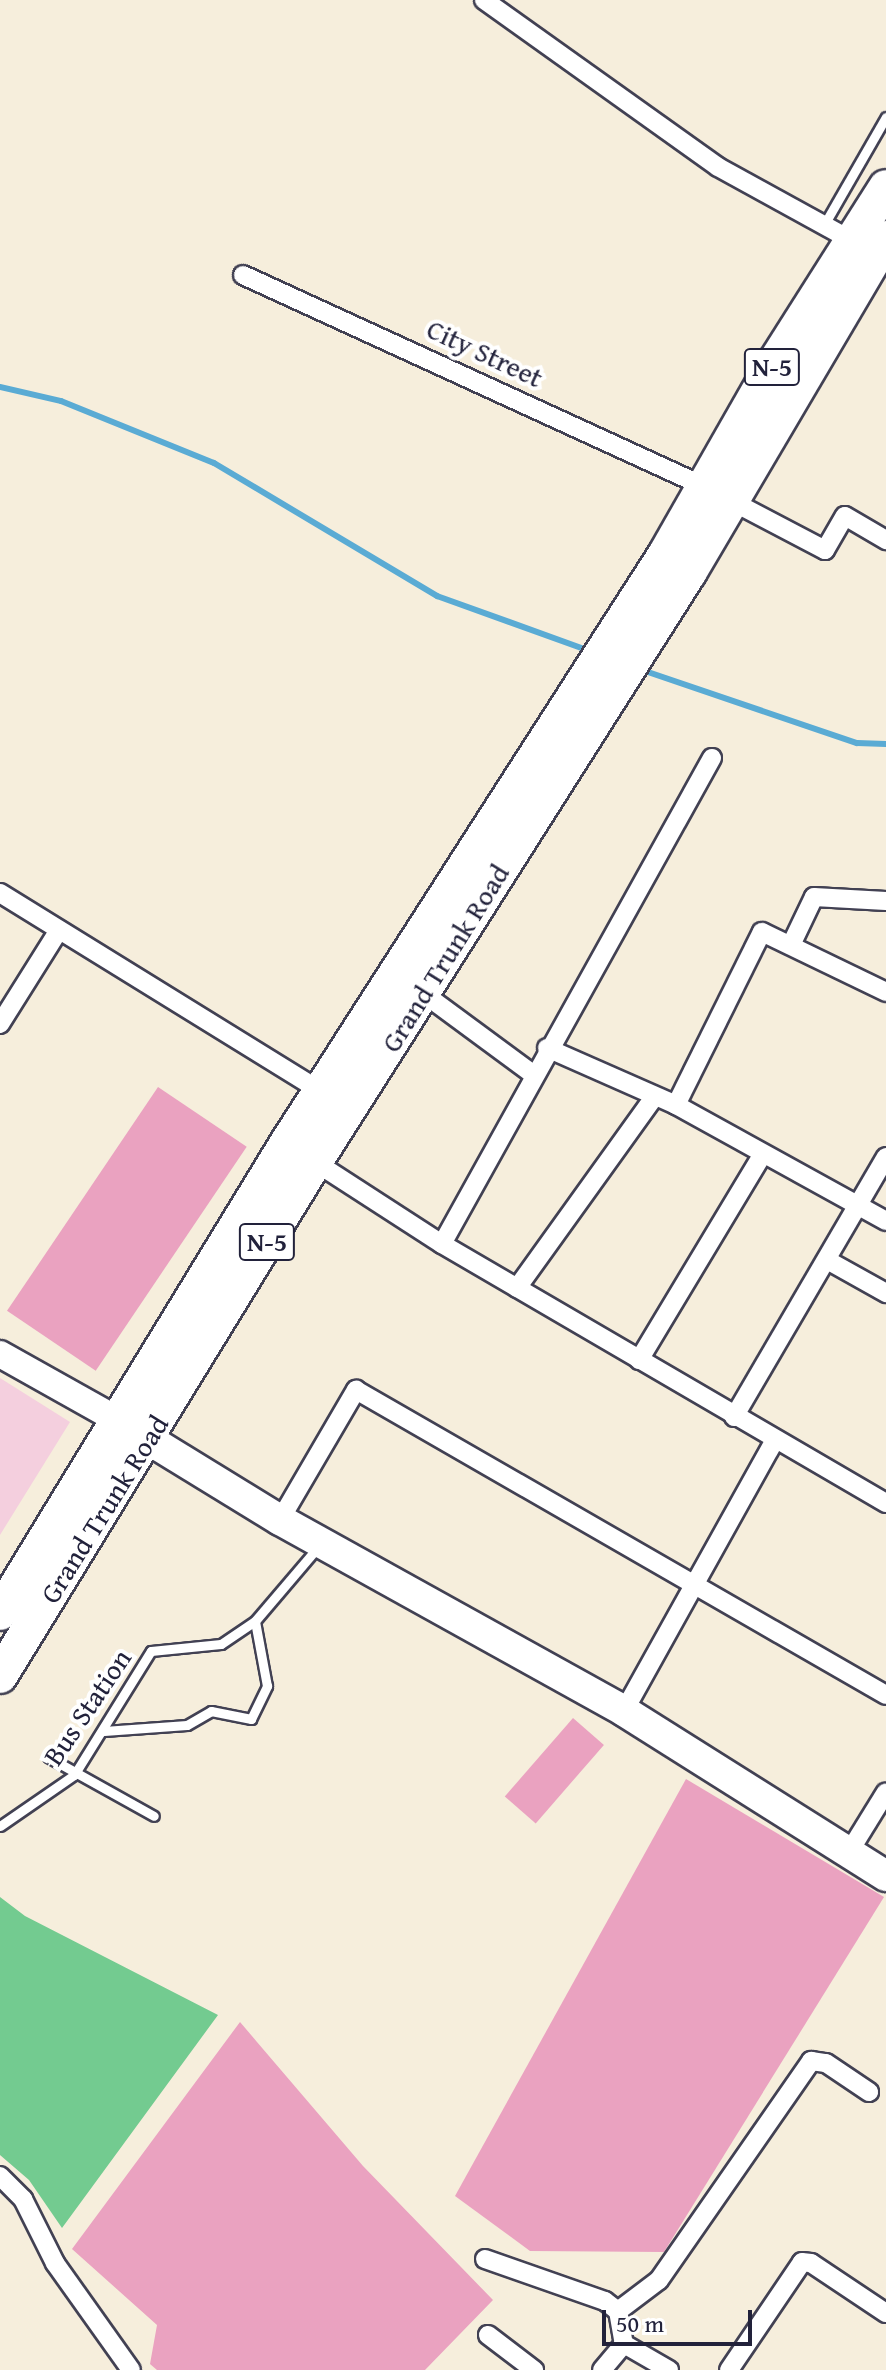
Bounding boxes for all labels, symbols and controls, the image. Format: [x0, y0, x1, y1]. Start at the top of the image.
street label: City Street [422, 312, 548, 394]
road number: N-5 [742, 345, 802, 389]
street label: Grand Trunk Road [374, 858, 516, 1058]
road number: N-5 [237, 1220, 297, 1264]
street label: Grand Trunk Road [33, 1409, 175, 1609]
street label: Bus Station [36, 1643, 138, 1771]
scale bar [606, 2294, 756, 2344]
text: 50 m [616, 2306, 664, 2341]

